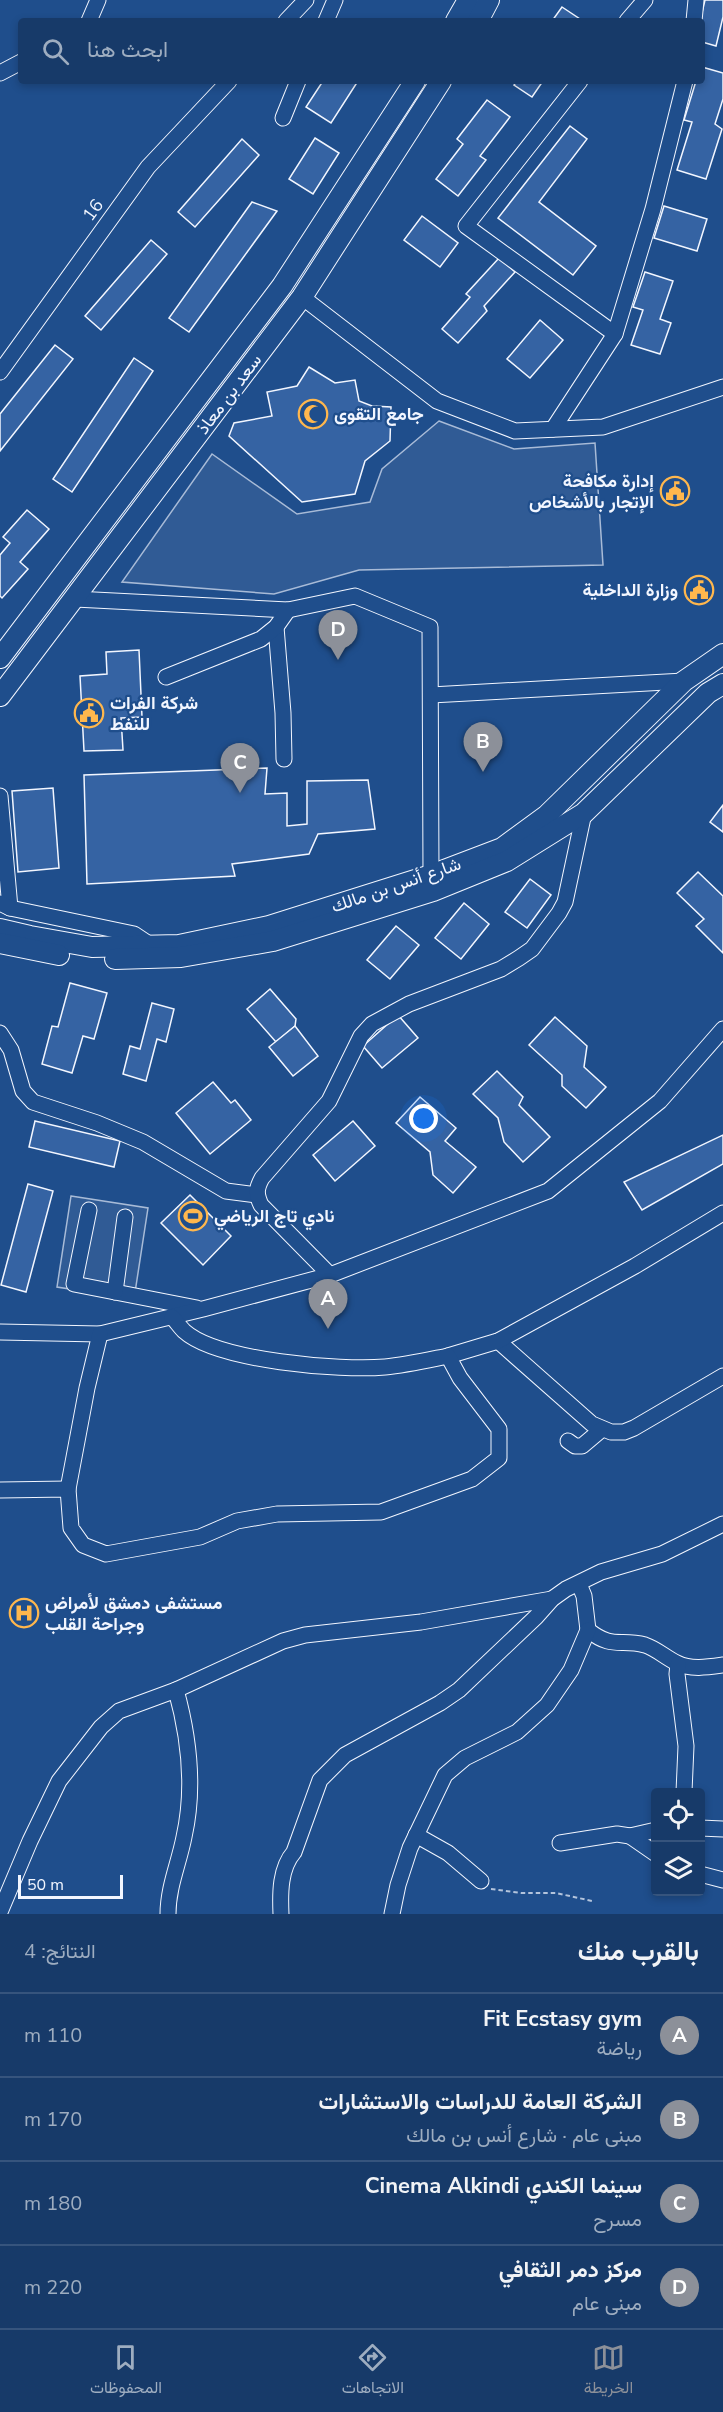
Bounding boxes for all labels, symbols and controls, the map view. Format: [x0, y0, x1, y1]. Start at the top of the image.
search box [18, 18, 705, 84]
icon: search [39, 35, 72, 68]
text: ابحث هنا [87, 35, 168, 65]
street label: 16 [77, 194, 109, 226]
street label: سعد بن معاذ [191, 349, 267, 439]
mosque icon: جامع التقوى [297, 398, 329, 430]
place label: جامع التقوى [334, 402, 424, 426]
place label: إدارة مكافحة الإتجار بالأشخاص [529, 469, 654, 514]
public building icon: إدارة مكافحة الإتجار بالأشخاص [659, 475, 691, 507]
public building icon: وزارة الداخلية [683, 574, 715, 606]
place label: وزارة الداخلية [582, 578, 678, 602]
pin: D [318, 610, 358, 660]
place label: شركة الفرات للنفط [110, 691, 198, 736]
public building icon: شركة الفرات للنفط [73, 697, 105, 729]
pin: B [464, 722, 502, 772]
pin: C [220, 744, 260, 793]
street label: شارع أنس بن مالك [328, 852, 464, 918]
your location [409, 1104, 438, 1133]
sports icon: نادي تاج الرياضي [177, 1200, 209, 1232]
place label: نادي تاج الرياضي [214, 1204, 334, 1231]
pin: A [308, 1280, 348, 1329]
place label: مستشفى دمشق لأمراض وجراحة القلب [45, 1591, 223, 1636]
hospital icon: مستشفى دمشق لأمراض وجراحة القلب [8, 1597, 40, 1629]
map controls [651, 1788, 705, 1896]
button: locate [651, 1788, 705, 1842]
button: layers [651, 1842, 705, 1896]
scale bar [18, 1872, 123, 1900]
text: 50 m [27, 1874, 64, 1896]
text: بالقرب منك [578, 1934, 699, 1969]
text: النتائج: 4 [24, 1938, 96, 1965]
text: Fit Ecstasy gym [483, 2004, 642, 2034]
text: 110 m [24, 2022, 82, 2049]
text: A [672, 2022, 687, 2049]
text: رياضة [597, 2035, 642, 2062]
text: الشركة العامة للدراسات والاستشارات [319, 2087, 642, 2117]
text: 170 m [24, 2106, 82, 2133]
text: B [673, 2106, 686, 2133]
text: مبنى عام · شارع أنس بن مالك [406, 2122, 642, 2149]
text: سينما الكندي Cinema Alkindi [365, 2171, 642, 2201]
text: 180 m [24, 2190, 82, 2217]
text: C [673, 2190, 686, 2217]
text: مسرح [593, 2206, 642, 2233]
text: مركز دمر الثقافي [499, 2255, 642, 2285]
text: 220 m [24, 2274, 82, 2301]
text: D [672, 2274, 687, 2301]
text: مبنى عام [572, 2290, 642, 2317]
tab: المحفوظات [90, 2341, 162, 2402]
tab: الاتجاهات [342, 2341, 404, 2402]
tab: الخريطة [584, 2341, 633, 2402]

